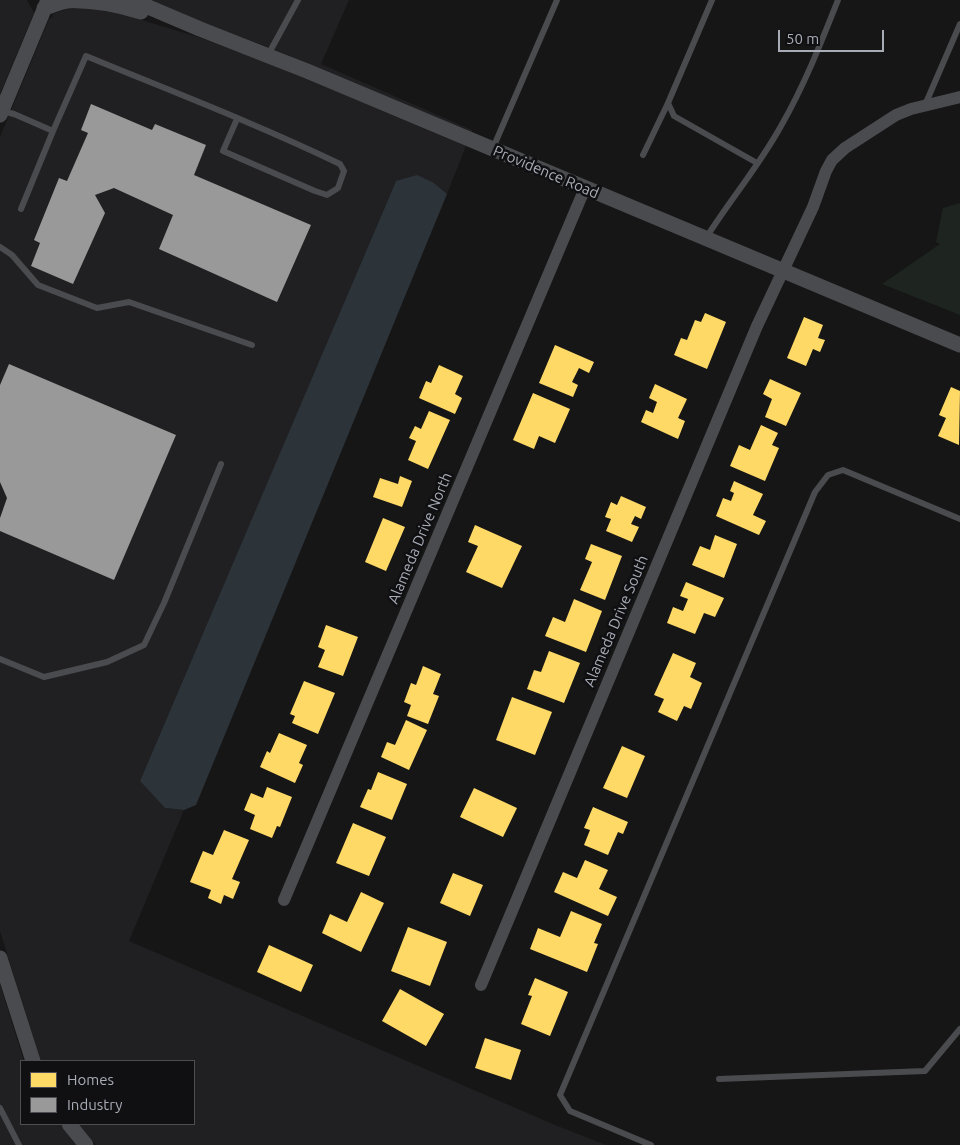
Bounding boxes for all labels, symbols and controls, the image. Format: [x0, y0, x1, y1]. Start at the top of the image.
scale bar [780, 20, 886, 52]
text: 50 m [786, 30, 819, 47]
street label: Providence Road [490, 142, 602, 202]
street label: Alameda Drive North [384, 470, 456, 606]
street label: Alameda Drive South [580, 553, 652, 689]
legend [20, 1060, 195, 1125]
text: Homes [67, 1071, 114, 1088]
text: Industry [67, 1096, 122, 1113]

